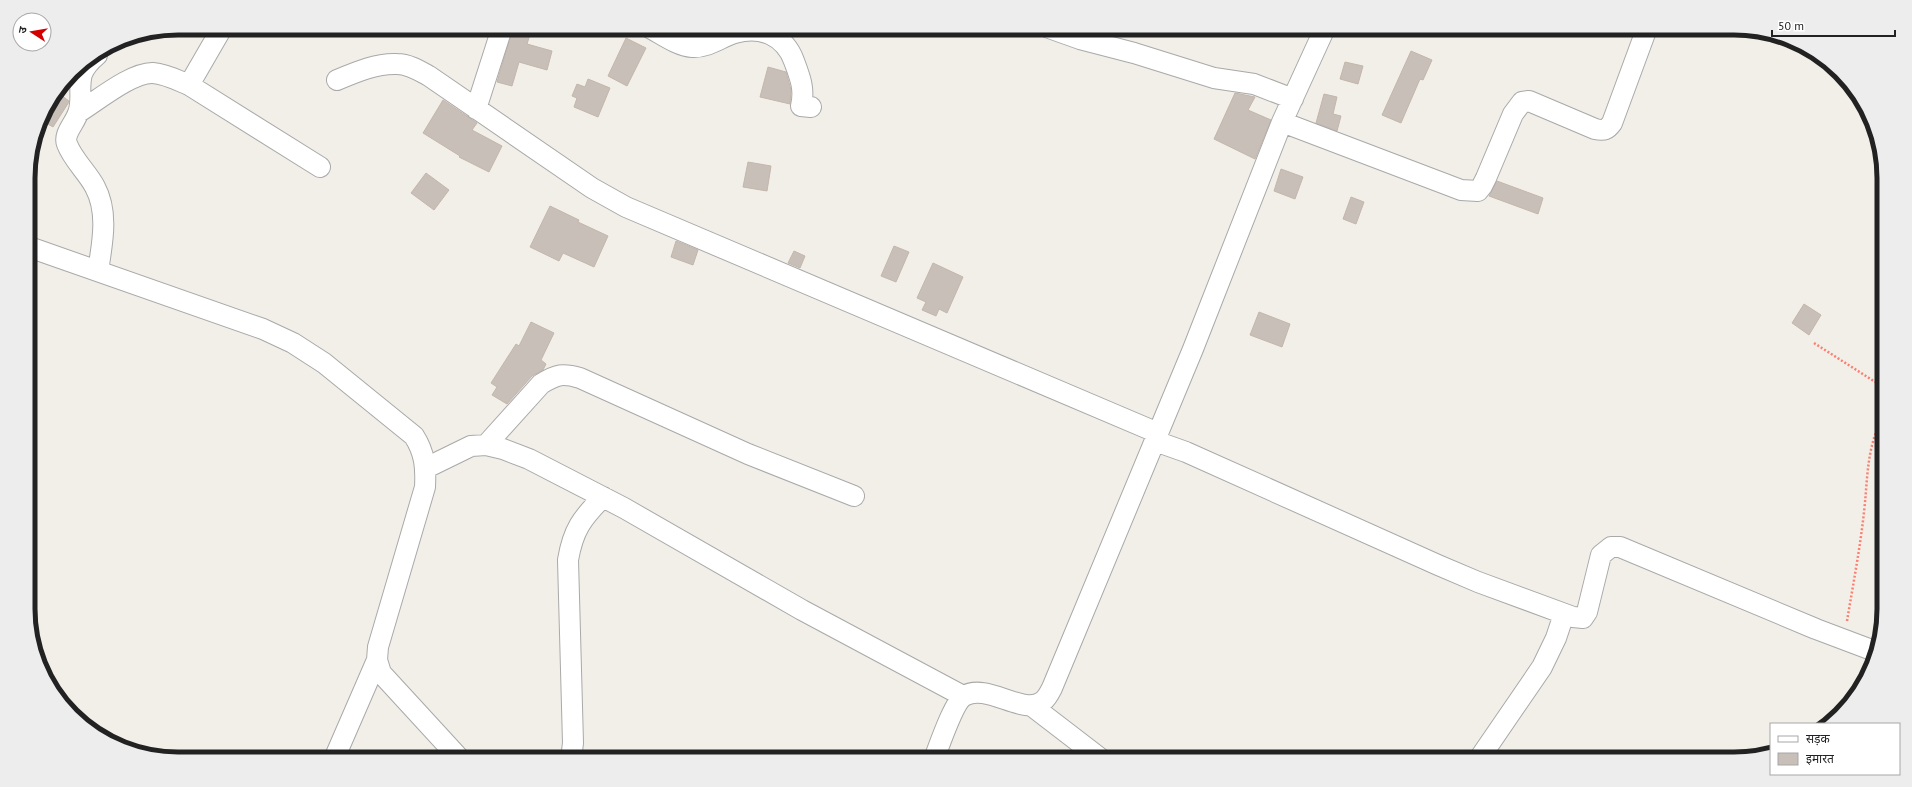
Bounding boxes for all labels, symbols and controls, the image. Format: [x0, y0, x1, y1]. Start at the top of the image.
north arrow [12, 12, 52, 52]
scale bar [1772, 12, 1895, 38]
text: 50 m [1778, 18, 1804, 33]
text: उ [15, 25, 30, 35]
legend [1770, 723, 1900, 775]
text: सड़क [1806, 731, 1831, 746]
text: इमारत [1806, 751, 1835, 766]

